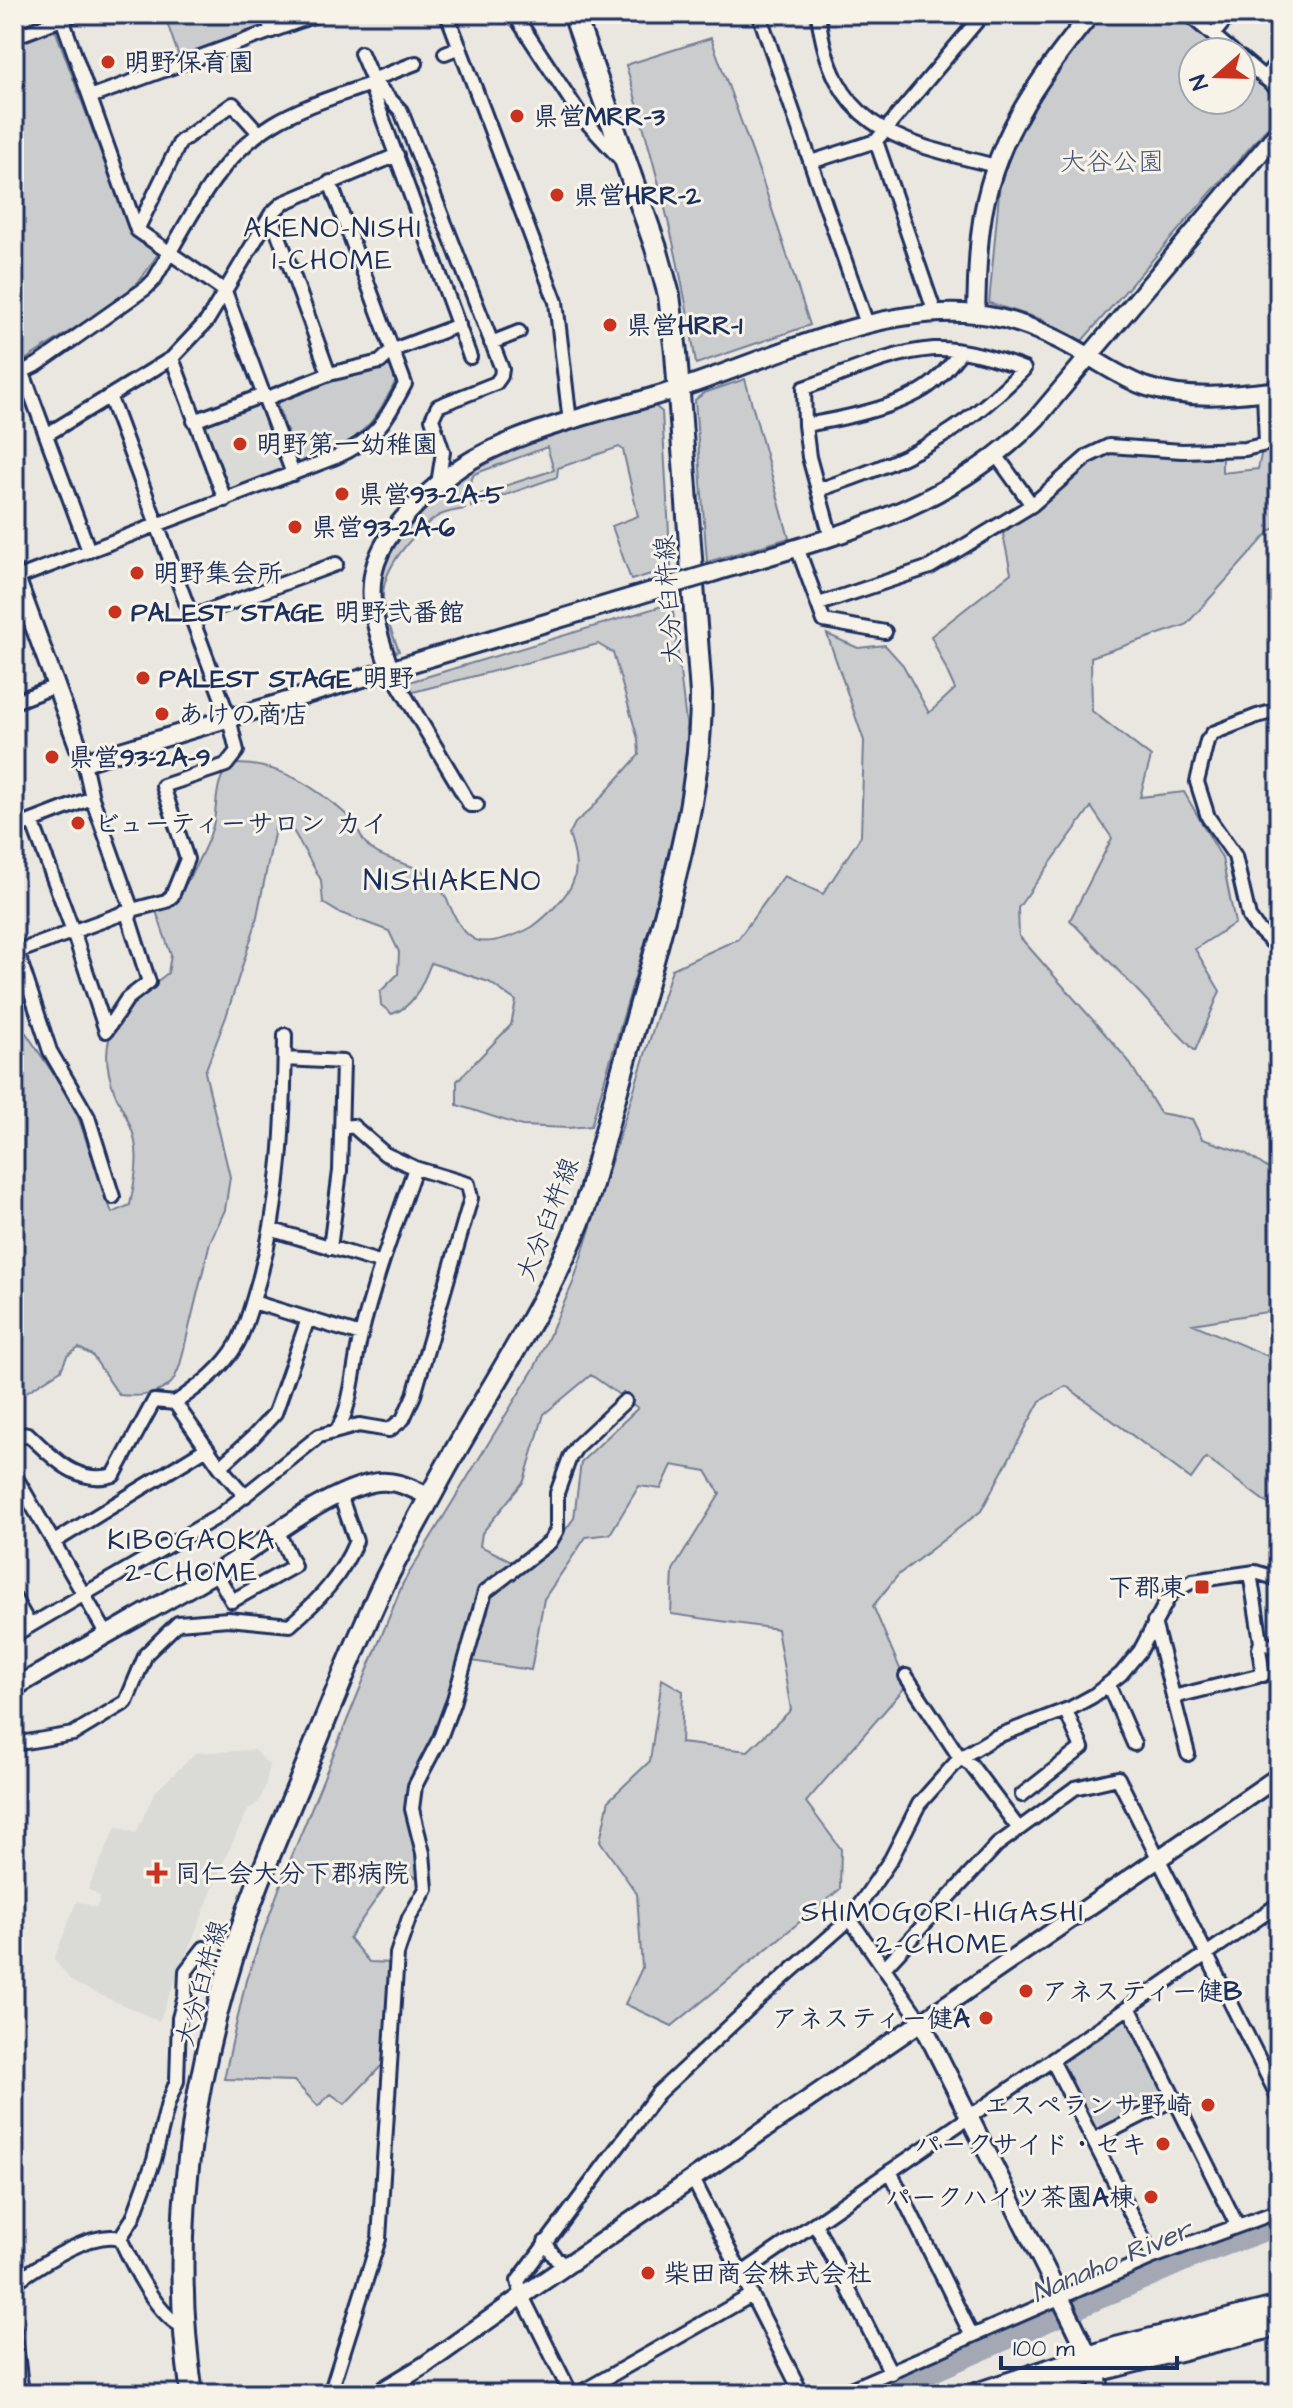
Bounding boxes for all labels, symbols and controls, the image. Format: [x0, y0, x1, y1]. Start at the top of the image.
north arrow [1177, 36, 1257, 116]
place label: 明野保育園 [124, 45, 254, 81]
marker: 明野保育園 [99, 53, 117, 71]
text: N [1183, 70, 1217, 94]
place label: 県営MRR-3 [533, 99, 666, 135]
marker: 県営MRR-3 [508, 107, 526, 125]
park label: 大谷公園 [1060, 144, 1164, 180]
place label: 県営HRR-2 [573, 178, 701, 214]
marker: 県営HRR-2 [548, 186, 566, 204]
district label: AKENO-NISHI 1-CHOME [243, 209, 423, 280]
place label: 県営HRR-1 [626, 308, 743, 344]
marker: 県営HRR-1 [601, 316, 619, 334]
place label: 明野第一幼稚園 [256, 427, 438, 463]
marker: 明野第一幼稚園 [231, 435, 249, 453]
place label: 県営93-2A-5 [358, 477, 505, 513]
marker: 県営93-2A-5 [333, 485, 351, 503]
place label: 県営93-2A-6 [311, 510, 456, 546]
marker: 県営93-2A-6 [286, 518, 304, 536]
street label: 大分臼杵線 [647, 534, 691, 666]
place label: 明野集会所 [153, 556, 283, 592]
marker: 明野集会所 [128, 564, 146, 582]
place label: PALEST STAGE 明野弐番館 [131, 595, 464, 631]
marker: PALEST STAGE 明野弐番館 [106, 603, 124, 621]
place label: PALEST STAGE 明野 [159, 661, 414, 697]
marker: PALEST STAGE 明野 [134, 669, 152, 687]
place label: あけの商店 [178, 697, 309, 733]
marker: あけの商店 [153, 705, 171, 723]
place label: 県営93-2A-9 [68, 740, 211, 776]
marker: 県営93-2A-9 [43, 748, 61, 766]
place label: ビューティーサロン カイ [94, 806, 388, 842]
marker: ビューティーサロン カイ [69, 814, 87, 832]
district label: NISHIAKENO [363, 860, 543, 902]
street label: 大分臼杵線 [508, 1152, 588, 1286]
district label: KIBOGAOKA 2-CHOME [108, 1521, 276, 1592]
place label: 下郡東 [1108, 1570, 1186, 1606]
marker: 下郡東 [1193, 1578, 1211, 1596]
place label: 同仁会大分下郡病院 [175, 1856, 409, 1892]
marker: 同仁会大分下郡病院 [146, 1862, 168, 1884]
district label: SHIMOGORI-HIGASHI 2-CHOME [801, 1893, 1085, 1964]
street label: 大分臼杵線 [167, 1916, 237, 2051]
place label: アネスティー健B [1042, 1974, 1242, 2010]
marker: アネスティー健B [1017, 1982, 1035, 2000]
place label: アネスティー健A [772, 2001, 970, 2037]
marker: アネスティー健A [977, 2009, 995, 2027]
place label: エスペランサ野崎 [984, 2088, 1192, 2124]
marker: エスペランサ野崎 [1199, 2096, 1217, 2114]
place label: パークサイド・セキ [915, 2127, 1147, 2163]
marker: パークサイド・セキ [1154, 2135, 1172, 2153]
place label: パークハイツ茶園A棟 [885, 2180, 1135, 2216]
marker: パークハイツ茶園A棟 [1142, 2188, 1160, 2206]
water label: Nanaho River [1026, 2209, 1200, 2313]
place label: 柴田商会株式会社 [664, 2256, 872, 2292]
marker: 柴田商会株式会社 [639, 2264, 657, 2282]
scale bar [1001, 2320, 1177, 2370]
text: 100 m [1013, 2332, 1075, 2366]

